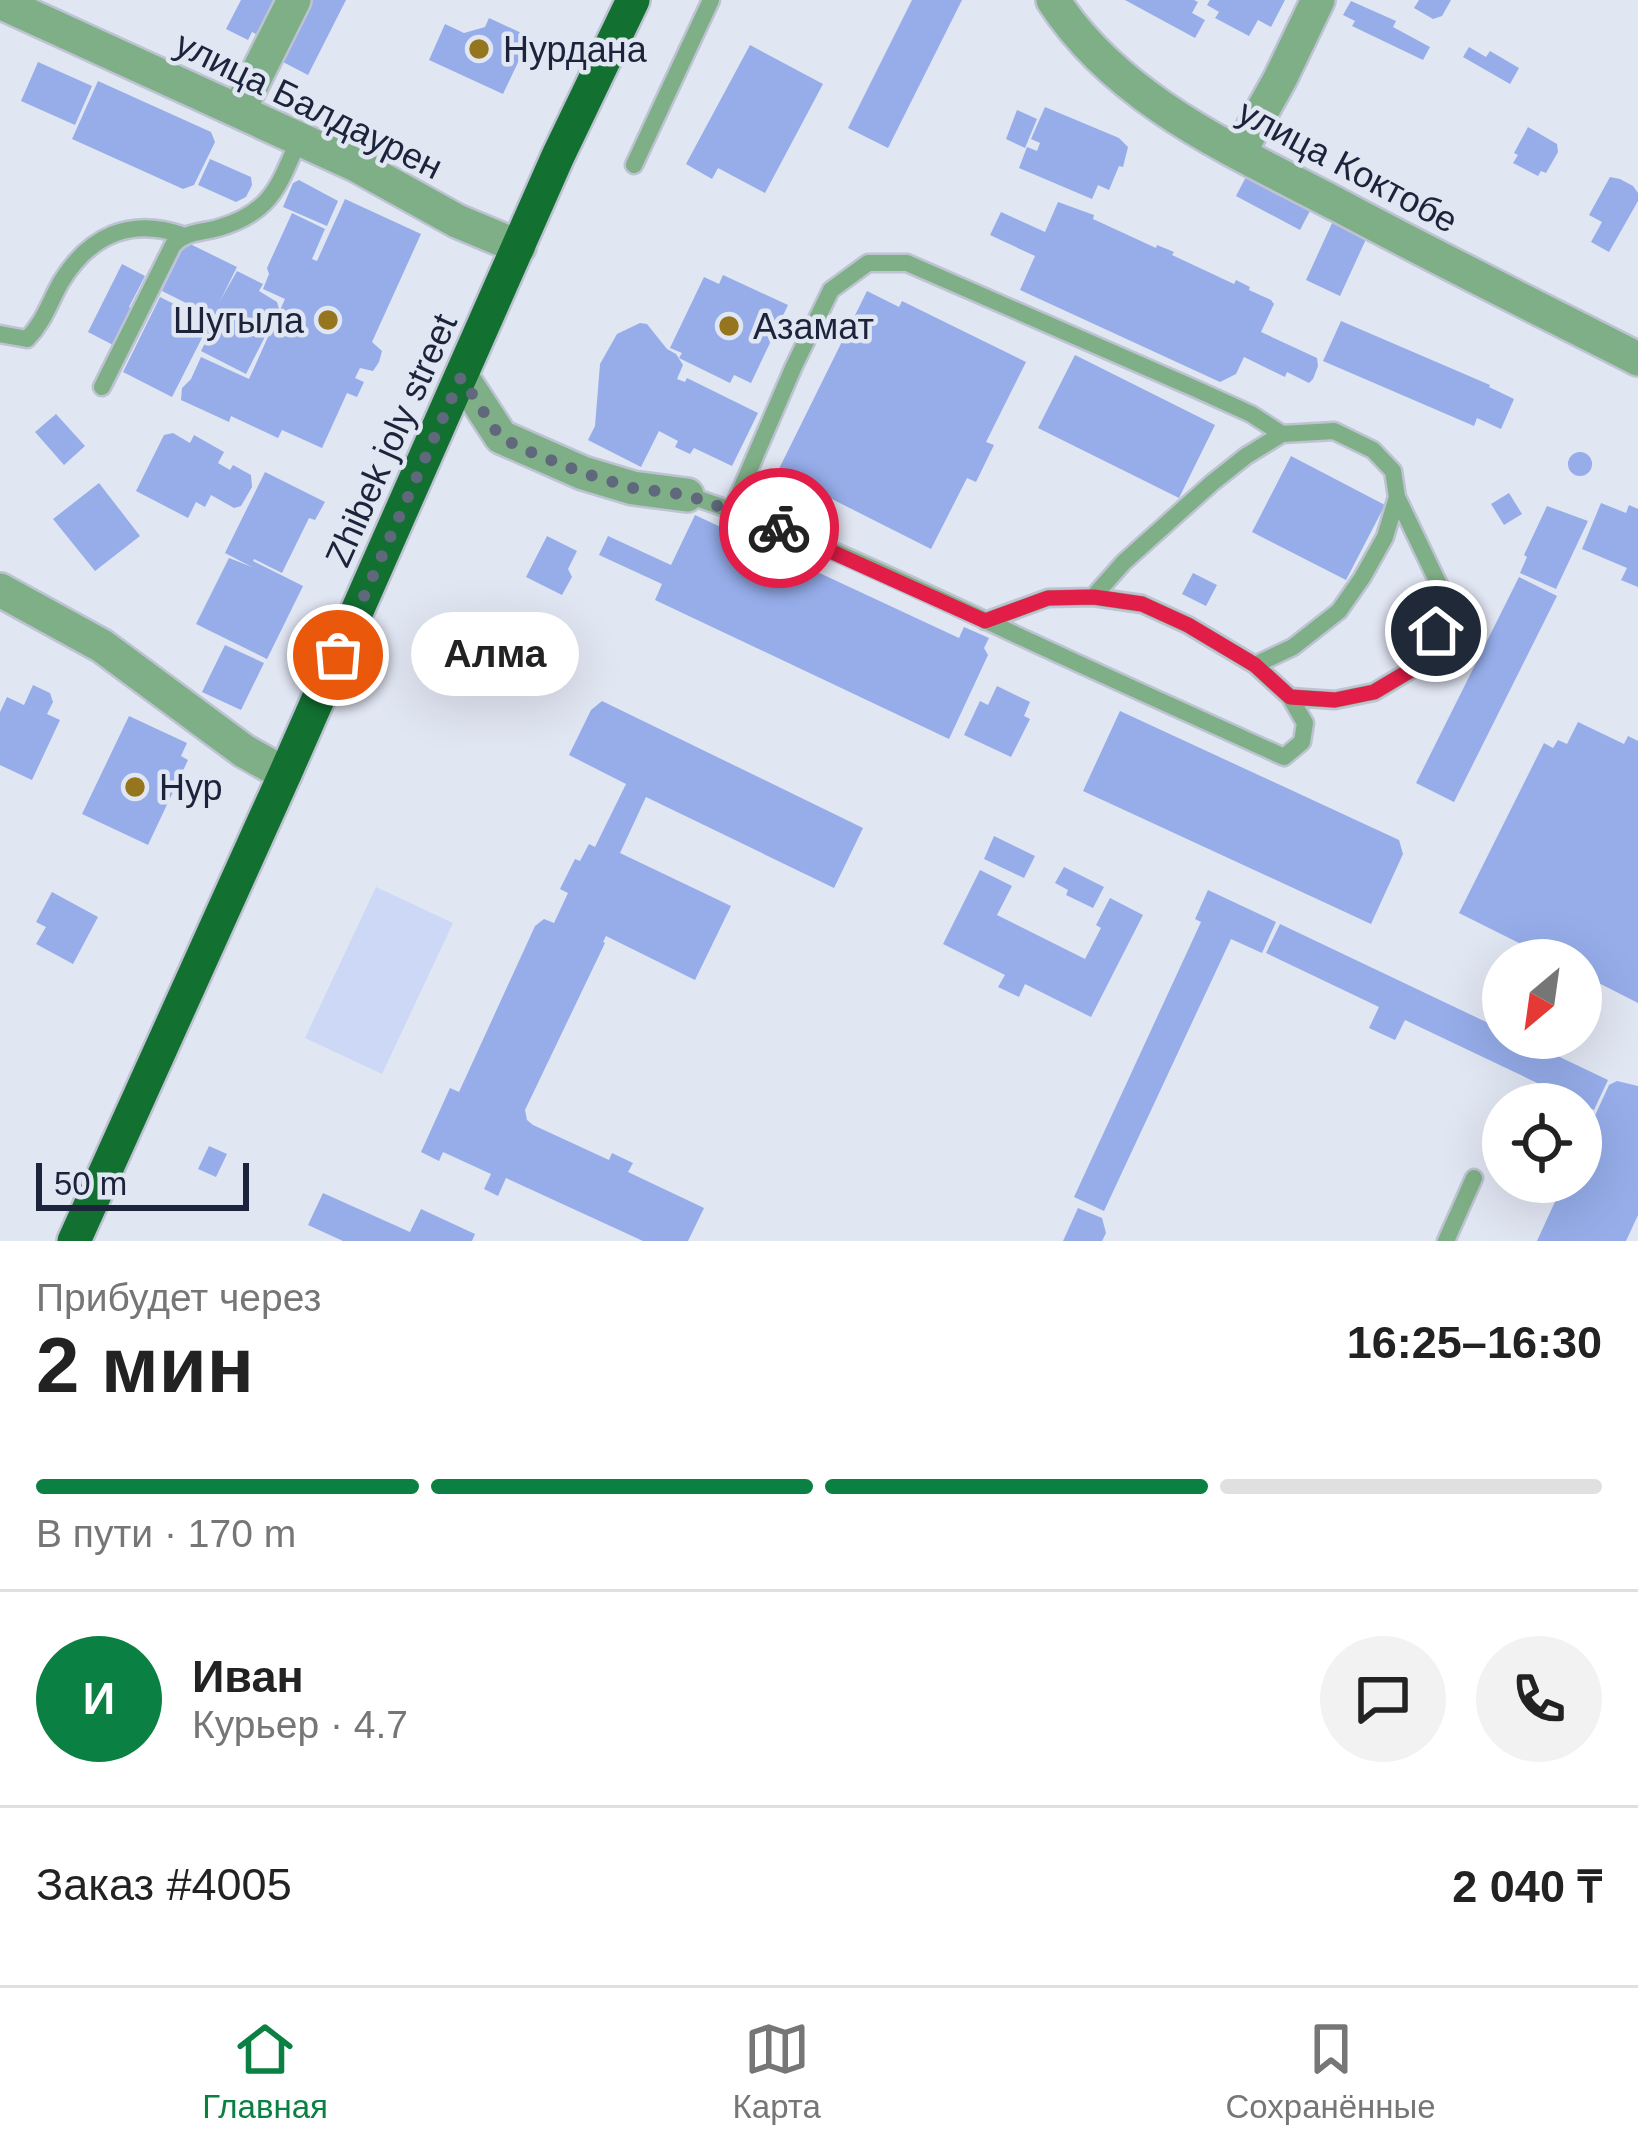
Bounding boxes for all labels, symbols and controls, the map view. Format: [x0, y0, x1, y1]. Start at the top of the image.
street label: улица Балдаурен [169, 23, 449, 187]
place label: Нурдана [503, 29, 648, 70]
marker: Нурдана [466, 36, 492, 62]
street label: улица Коктобе [1231, 91, 1465, 241]
place label: Шугыла [173, 300, 305, 341]
place label: Азамат [753, 306, 874, 347]
marker: Шугыла [315, 307, 341, 333]
street label: Zhibek joly street [317, 307, 465, 573]
marker: Азамат [716, 313, 742, 339]
courier [719, 468, 839, 588]
icon: bike [746, 495, 812, 561]
pin [1385, 580, 1487, 682]
icon: home [1403, 598, 1469, 664]
pin [287, 604, 389, 706]
callout: Алма [410, 613, 578, 697]
icon: bag [305, 622, 371, 688]
text: Алма [444, 632, 546, 675]
place label: Нур [159, 767, 223, 808]
marker: Нур [122, 774, 148, 800]
north arrow [1482, 939, 1602, 1059]
map controls [1482, 939, 1602, 1203]
button: locate [1482, 1083, 1602, 1203]
scale bar [36, 1157, 249, 1210]
text: 50 m [54, 1165, 127, 1202]
text: Прибудет через [36, 1276, 321, 1319]
text: 16:25–16:30 [1347, 1317, 1602, 1368]
text: 2 мин [36, 1321, 254, 1409]
text: В пути · 170 m [36, 1512, 296, 1555]
button: chat [1320, 1636, 1446, 1762]
button: phone [1476, 1636, 1602, 1762]
text: Иван [192, 1651, 304, 1702]
text: И [83, 1673, 115, 1724]
text: Курьер · 4.7 [192, 1703, 408, 1746]
text: Заказ #4005 [36, 1859, 292, 1910]
text: 2 040 ₸ [1452, 1861, 1602, 1912]
tab: Главная [202, 2016, 328, 2126]
tab: Карта [733, 2016, 821, 2126]
tab: Сохранённые [1226, 2016, 1436, 2126]

